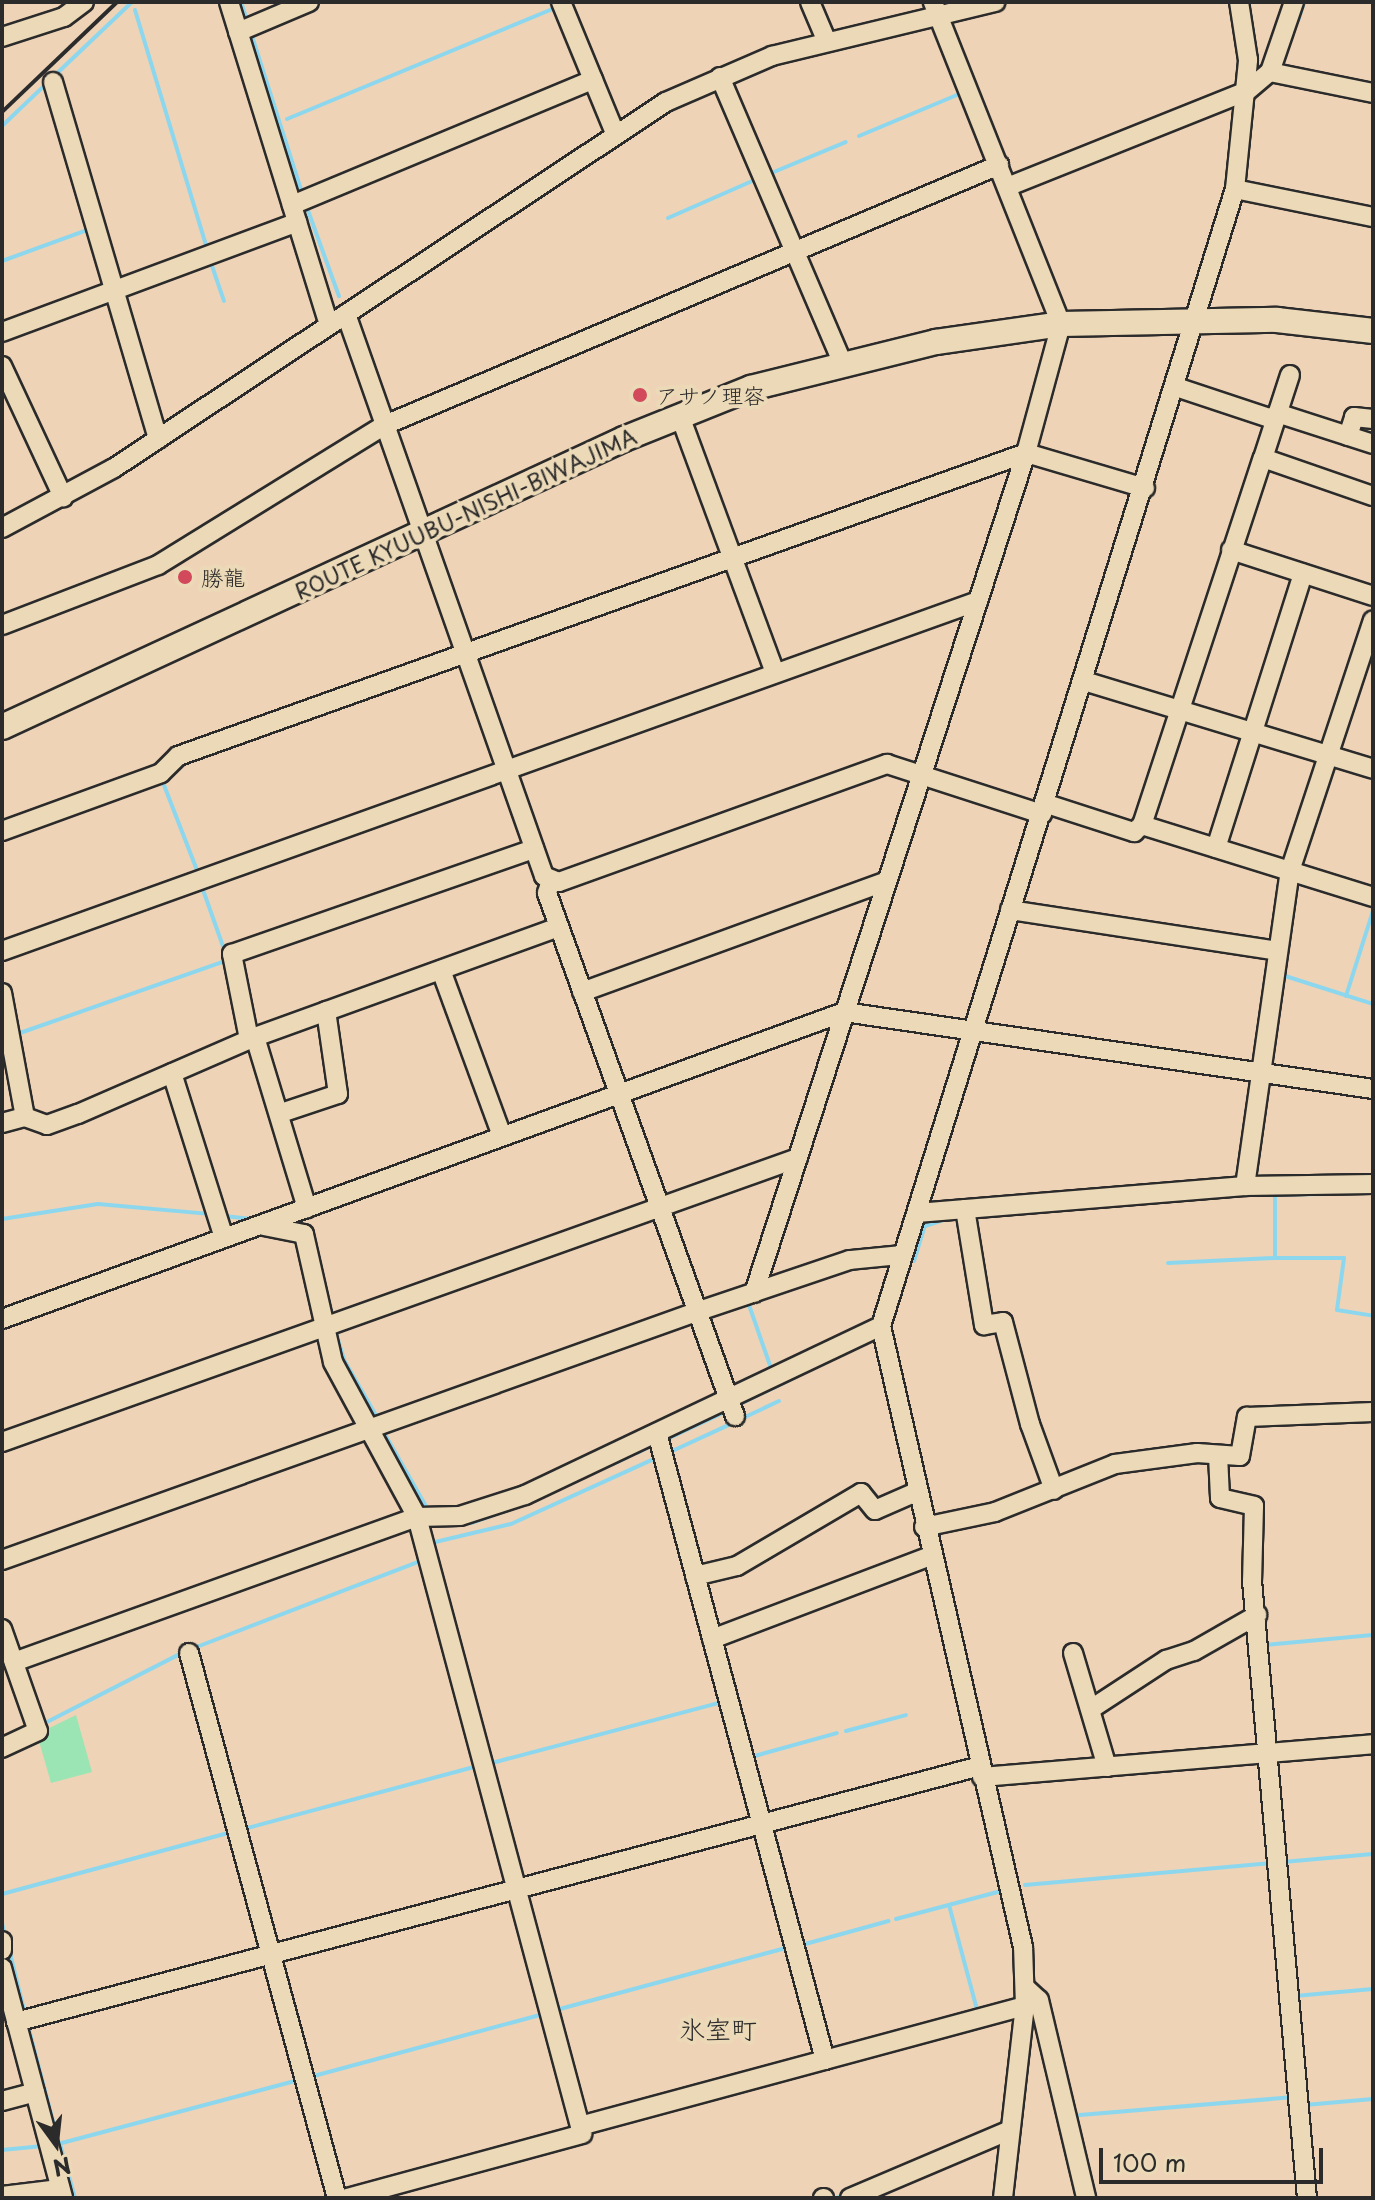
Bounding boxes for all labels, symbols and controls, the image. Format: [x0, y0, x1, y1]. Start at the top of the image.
place label: アサノ理容 [656, 382, 766, 408]
marker: アサノ理容 [631, 386, 649, 404]
street label: ROUTE KYUUBU-NISHI-BIWAJIMA [288, 421, 642, 605]
place label: 勝龍 [201, 564, 245, 590]
marker: 勝龍 [176, 568, 194, 586]
district label: 氷室町 [679, 2013, 757, 2045]
north arrow [16, 2104, 96, 2184]
scale bar [1103, 2132, 1327, 2182]
text: 100 m [1113, 2144, 1186, 2180]
text: N [50, 2149, 75, 2186]

